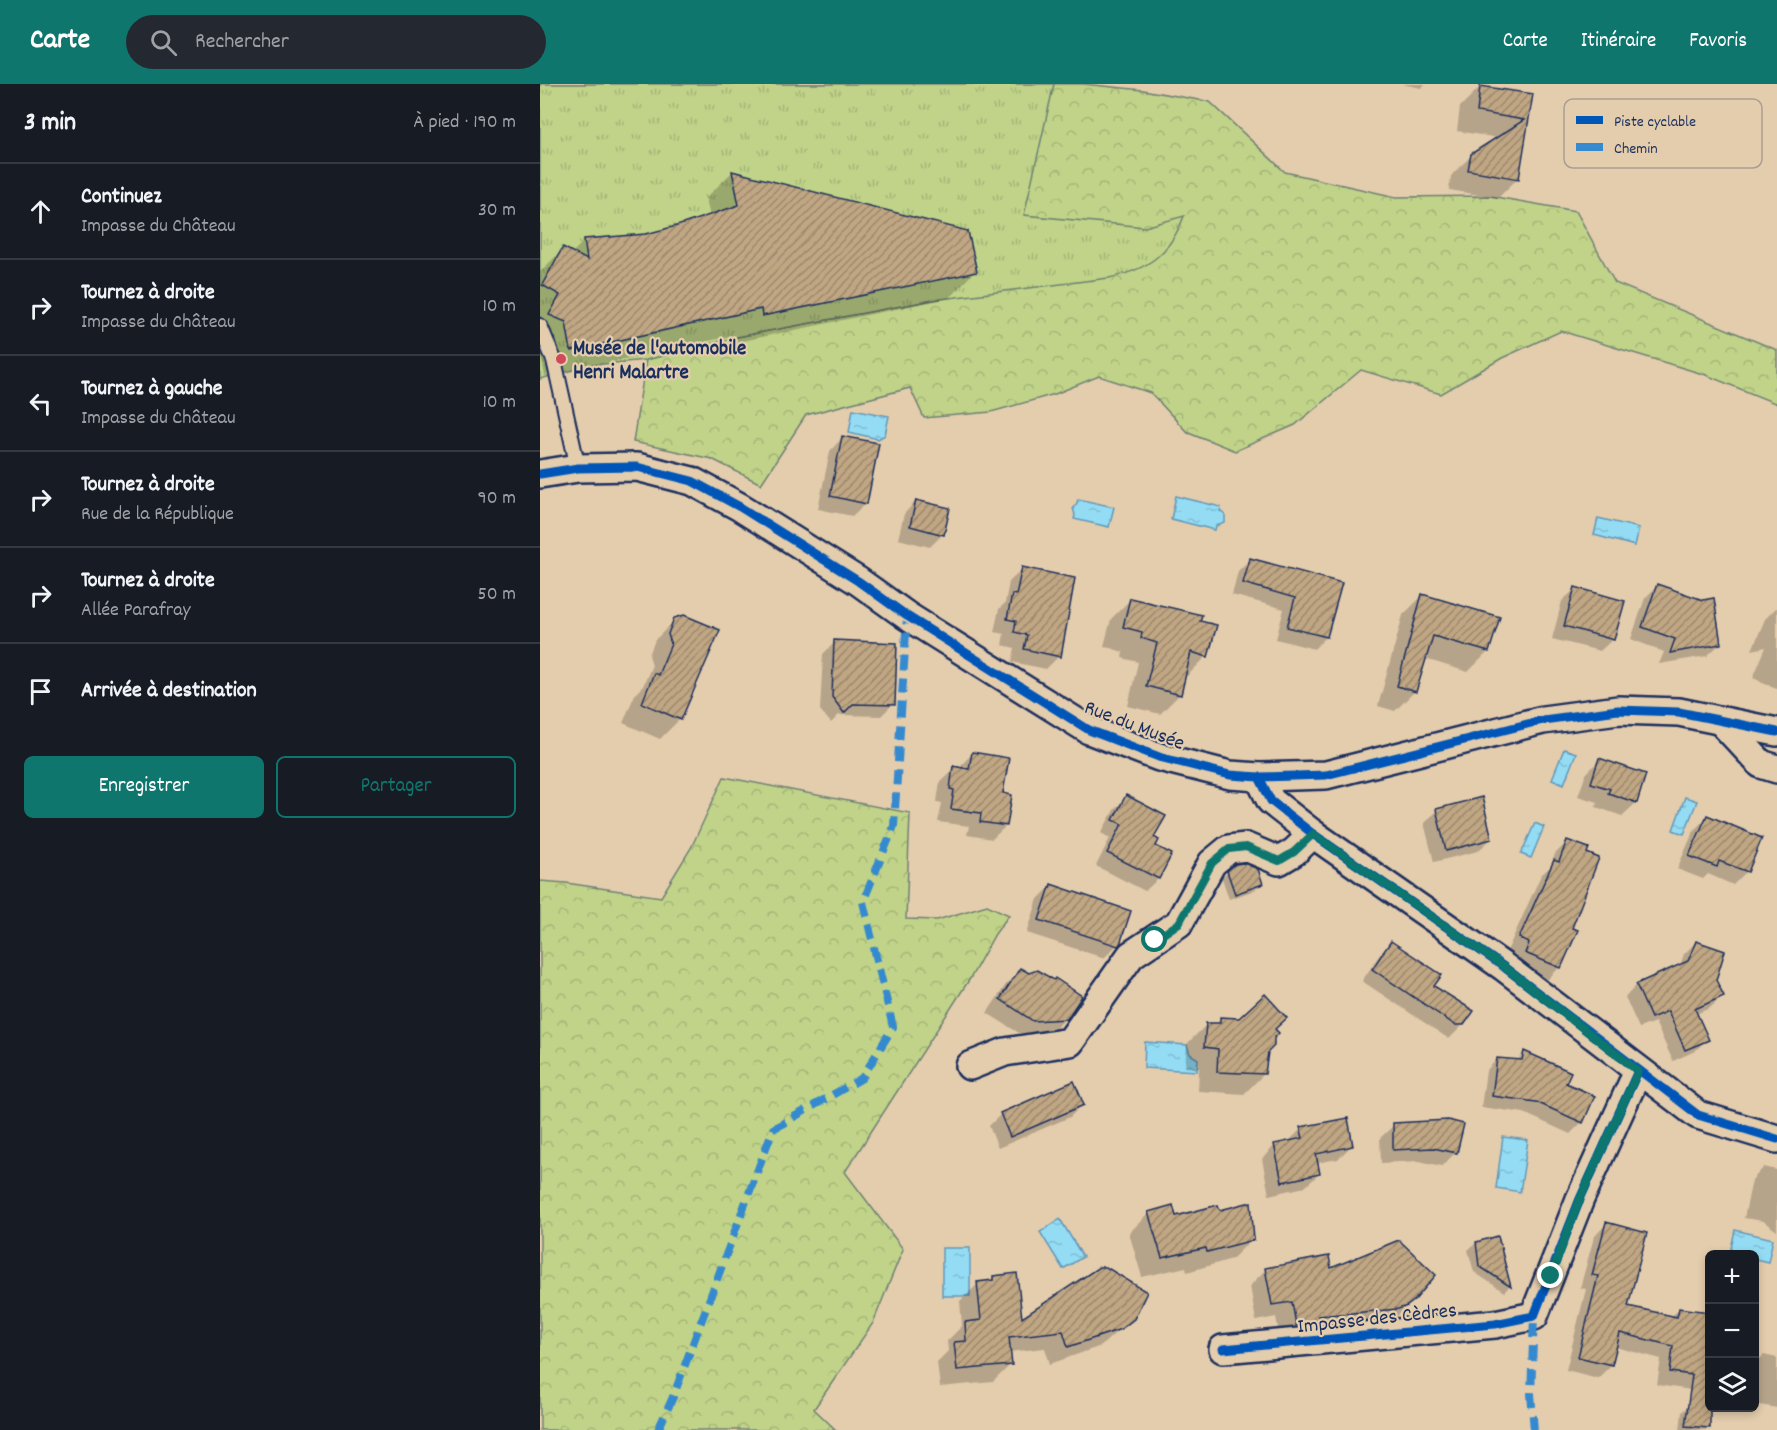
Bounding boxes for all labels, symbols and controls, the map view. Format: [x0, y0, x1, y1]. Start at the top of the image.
search box [126, 15, 546, 69]
text: Carte [30, 22, 90, 62]
icon: search [147, 26, 180, 59]
text: Rechercher [195, 27, 289, 58]
text: Carte [1503, 27, 1548, 57]
text: Itinéraire [1581, 27, 1656, 57]
text: Favoris [1689, 27, 1747, 57]
legend [1564, 99, 1762, 168]
text: 3 min [24, 105, 76, 142]
text: À pied · 190 m [414, 109, 516, 137]
text: Piste cyclable [1614, 111, 1696, 134]
text: Chemin [1614, 138, 1658, 161]
text: Continuez [81, 182, 162, 213]
icon: ahead [24, 195, 57, 228]
text: 30 m [478, 197, 516, 225]
text: Impasse du Château [81, 213, 236, 241]
text: Tournez à droite [81, 278, 215, 309]
icon: right [24, 291, 57, 324]
text: 10 m [482, 293, 516, 321]
text: Impasse du Château [81, 309, 236, 337]
place label: Musée de l'automobile Henri Malartre [573, 335, 746, 389]
marker: Musée de l'automobile Henri Malartre [554, 352, 568, 366]
text: Tournez à gauche [81, 374, 223, 405]
icon: left [24, 387, 57, 420]
text: 10 m [482, 389, 516, 417]
text: Impasse du Château [81, 405, 236, 433]
text: Tournez à droite [81, 470, 215, 501]
icon: right [24, 483, 57, 516]
text: 90 m [478, 485, 516, 513]
text: Rue de la République [81, 501, 234, 529]
text: Tournez à droite [81, 566, 215, 597]
icon: right [24, 579, 57, 612]
text: 50 m [478, 581, 516, 609]
text: Allée Parafray [81, 597, 191, 625]
icon: arrive [24, 675, 57, 708]
text: Arrivée à destination [81, 676, 257, 707]
street label: Rue du Musée [1079, 694, 1189, 760]
button: Enregistrer [24, 756, 264, 818]
button: Partager [276, 756, 516, 818]
route start [1141, 926, 1167, 952]
map controls [1705, 1250, 1759, 1412]
button: + [1705, 1250, 1759, 1304]
route end [1537, 1262, 1563, 1288]
street label: Impasse des Cèdres [1296, 1297, 1458, 1343]
button: − [1705, 1304, 1759, 1358]
button: layers [1705, 1358, 1759, 1412]

